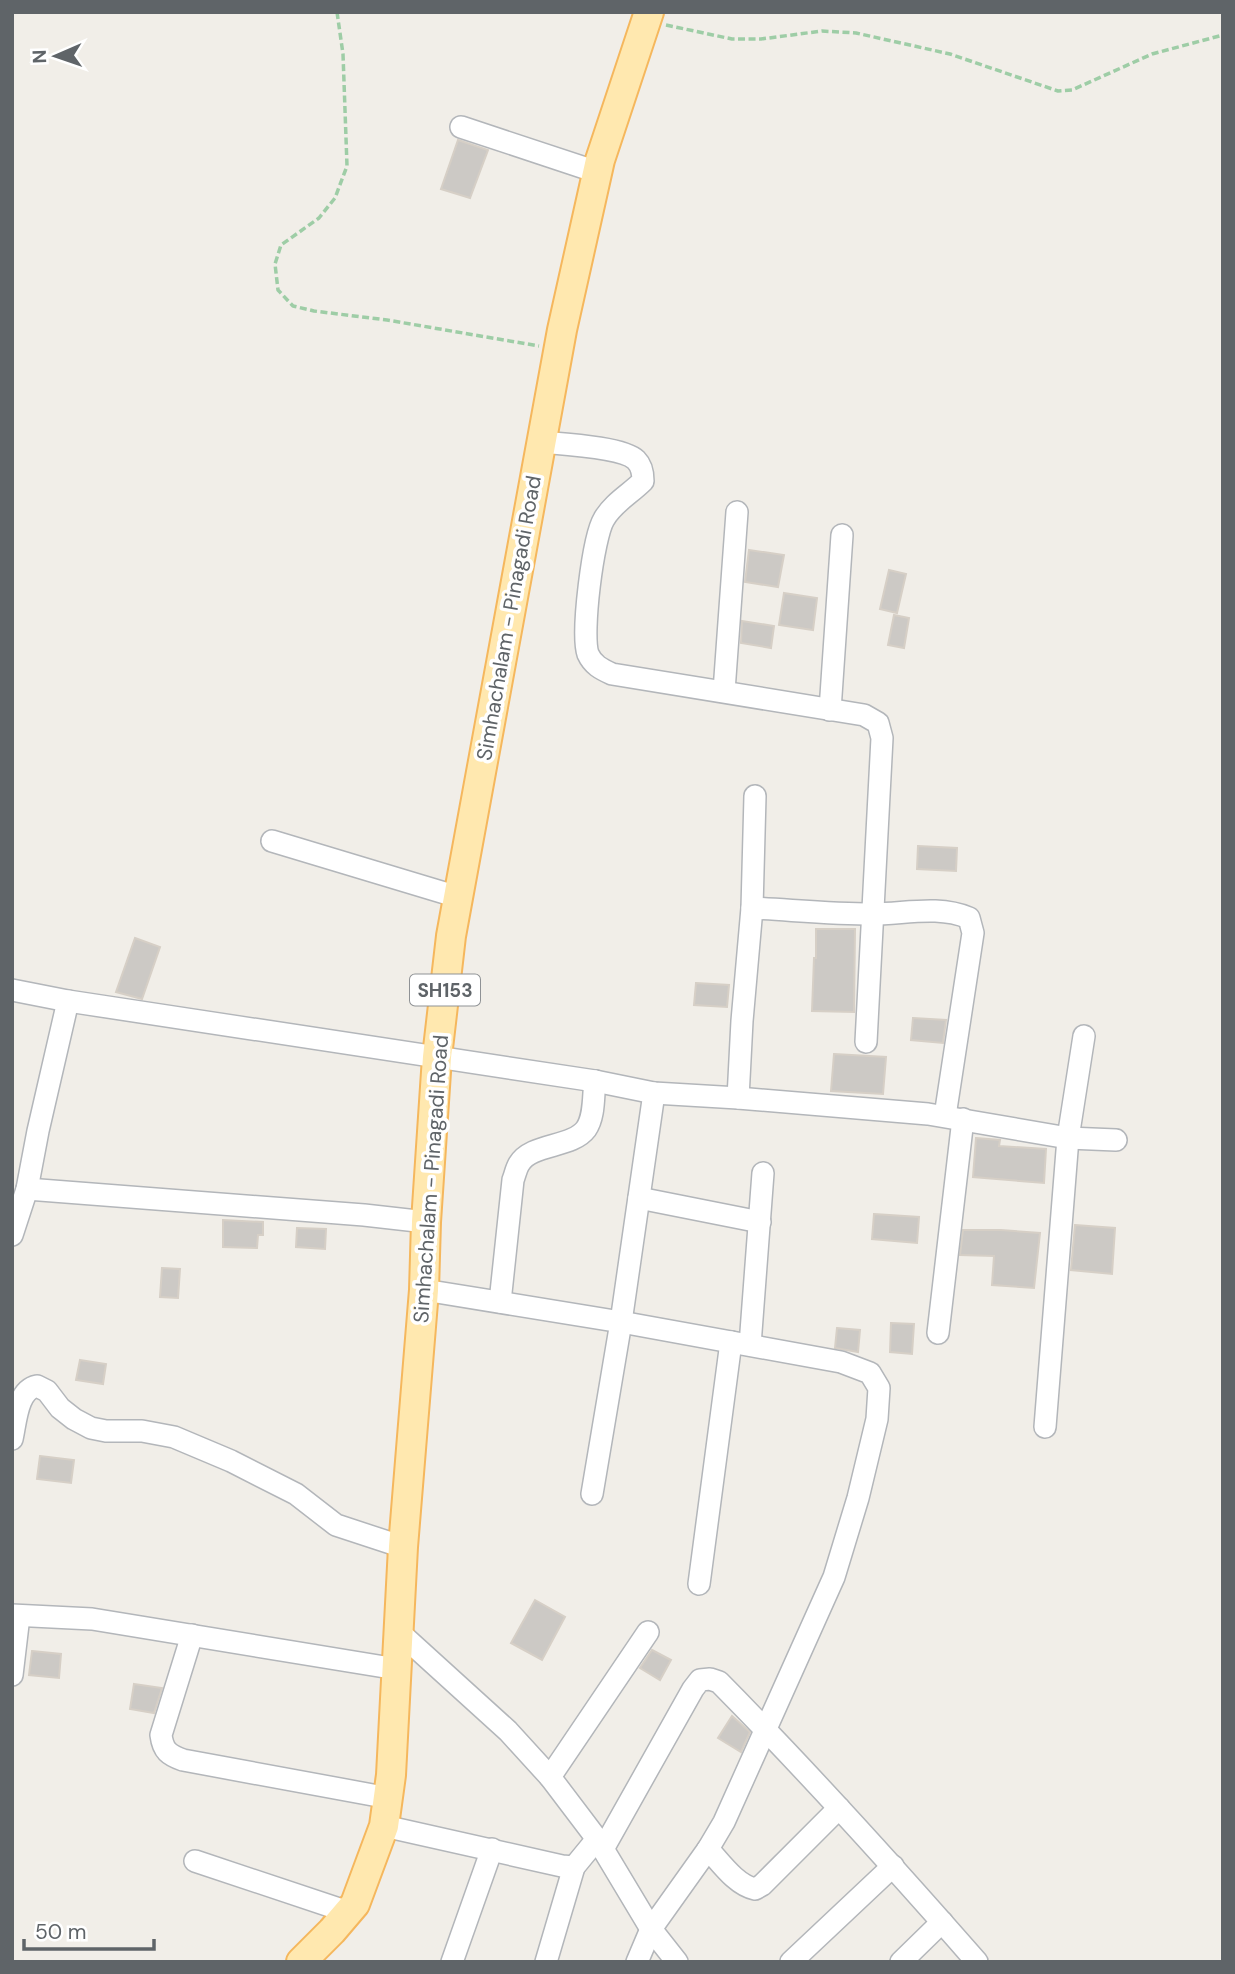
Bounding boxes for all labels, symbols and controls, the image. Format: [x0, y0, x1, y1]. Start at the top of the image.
north arrow [21, 21, 91, 91]
text: N [27, 49, 52, 64]
street label: Simhachalam - Pinagadi Road [470, 473, 548, 763]
road number: SH153 [410, 974, 480, 1006]
street label: Simhachalam - Pinagadi Road [407, 1034, 455, 1324]
scale bar [24, 1908, 154, 1952]
text: 50 m [35, 1918, 86, 1946]

